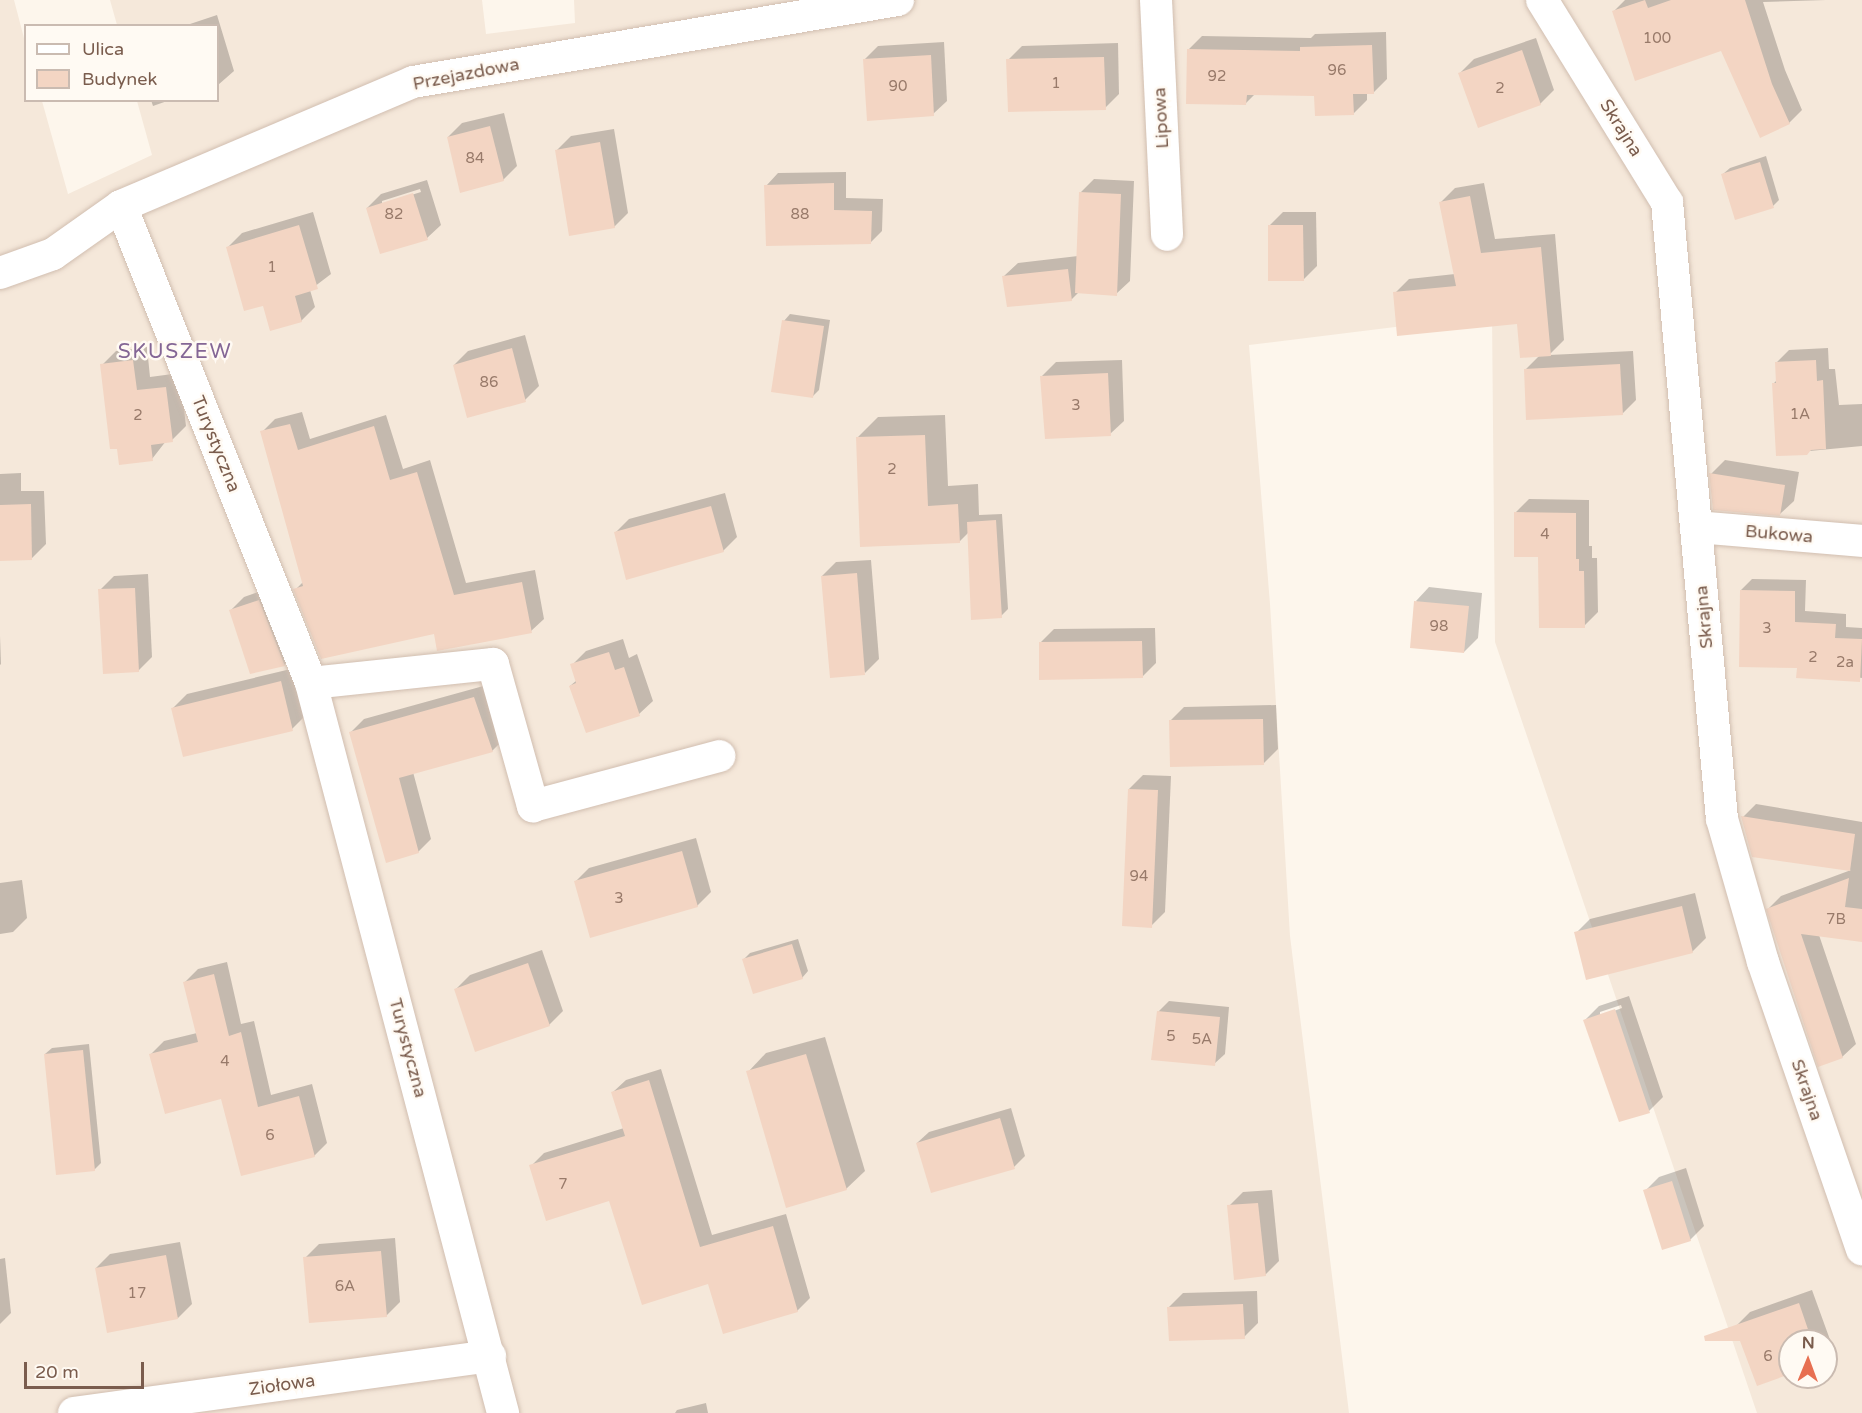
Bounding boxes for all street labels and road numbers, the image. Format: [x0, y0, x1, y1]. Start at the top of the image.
street label: Przejazdowa [411, 53, 521, 95]
street label: Lipowa [1149, 87, 1173, 149]
street label: Skrajna [1595, 95, 1647, 161]
street label: Turystyczna [187, 393, 245, 495]
street label: Bukowa [1744, 520, 1814, 548]
street label: Skrajna [1690, 584, 1718, 650]
street label: Turystyczna [384, 996, 432, 1100]
street label: Skrajna [1786, 1057, 1828, 1123]
street label: Ziołowa [247, 1370, 317, 1400]

